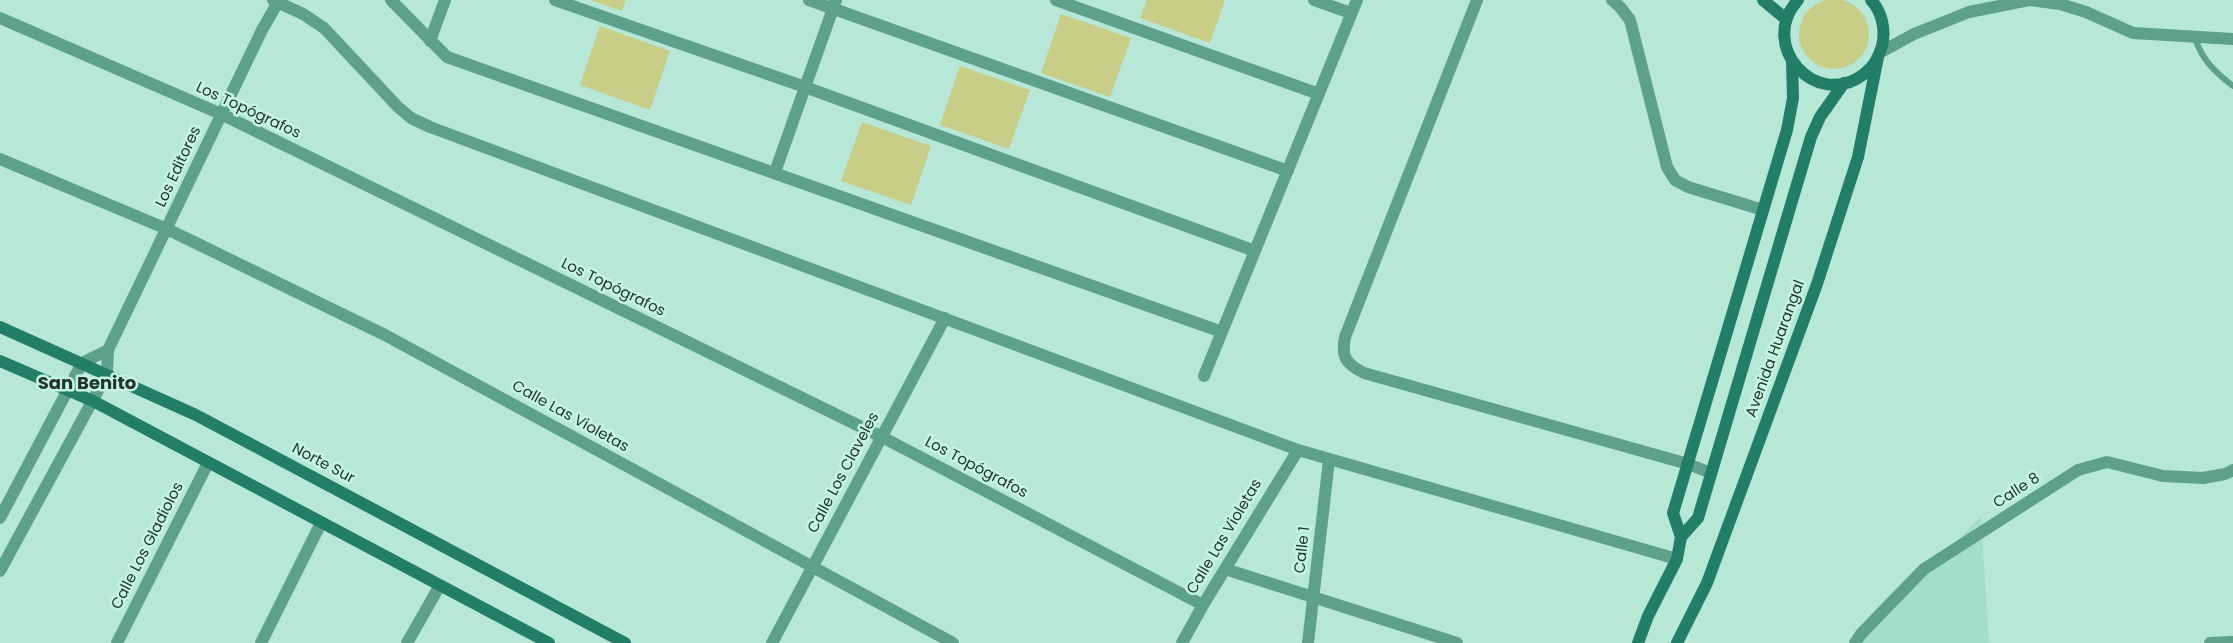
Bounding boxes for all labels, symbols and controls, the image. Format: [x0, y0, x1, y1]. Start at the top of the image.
street label: Los Topógrafos [193, 79, 303, 143]
street label: Los Editores [152, 124, 206, 210]
street label: Los Topógrafos [558, 255, 668, 321]
street label: Avenida Huarangal [1743, 278, 1809, 420]
district label: San Benito [38, 373, 136, 395]
street label: Calle Las Violetas [508, 377, 632, 457]
street label: Calle Los Claveles [805, 410, 883, 536]
street label: Los Topógrafos [922, 433, 1030, 503]
street label: Norte Sur [289, 440, 357, 488]
street label: Calle 8 [1990, 469, 2044, 513]
street label: Calle Las Violetas [1184, 476, 1266, 598]
street label: Calle Los Gladiolos [108, 479, 188, 613]
street label: Calle 1 [1292, 526, 1314, 574]

